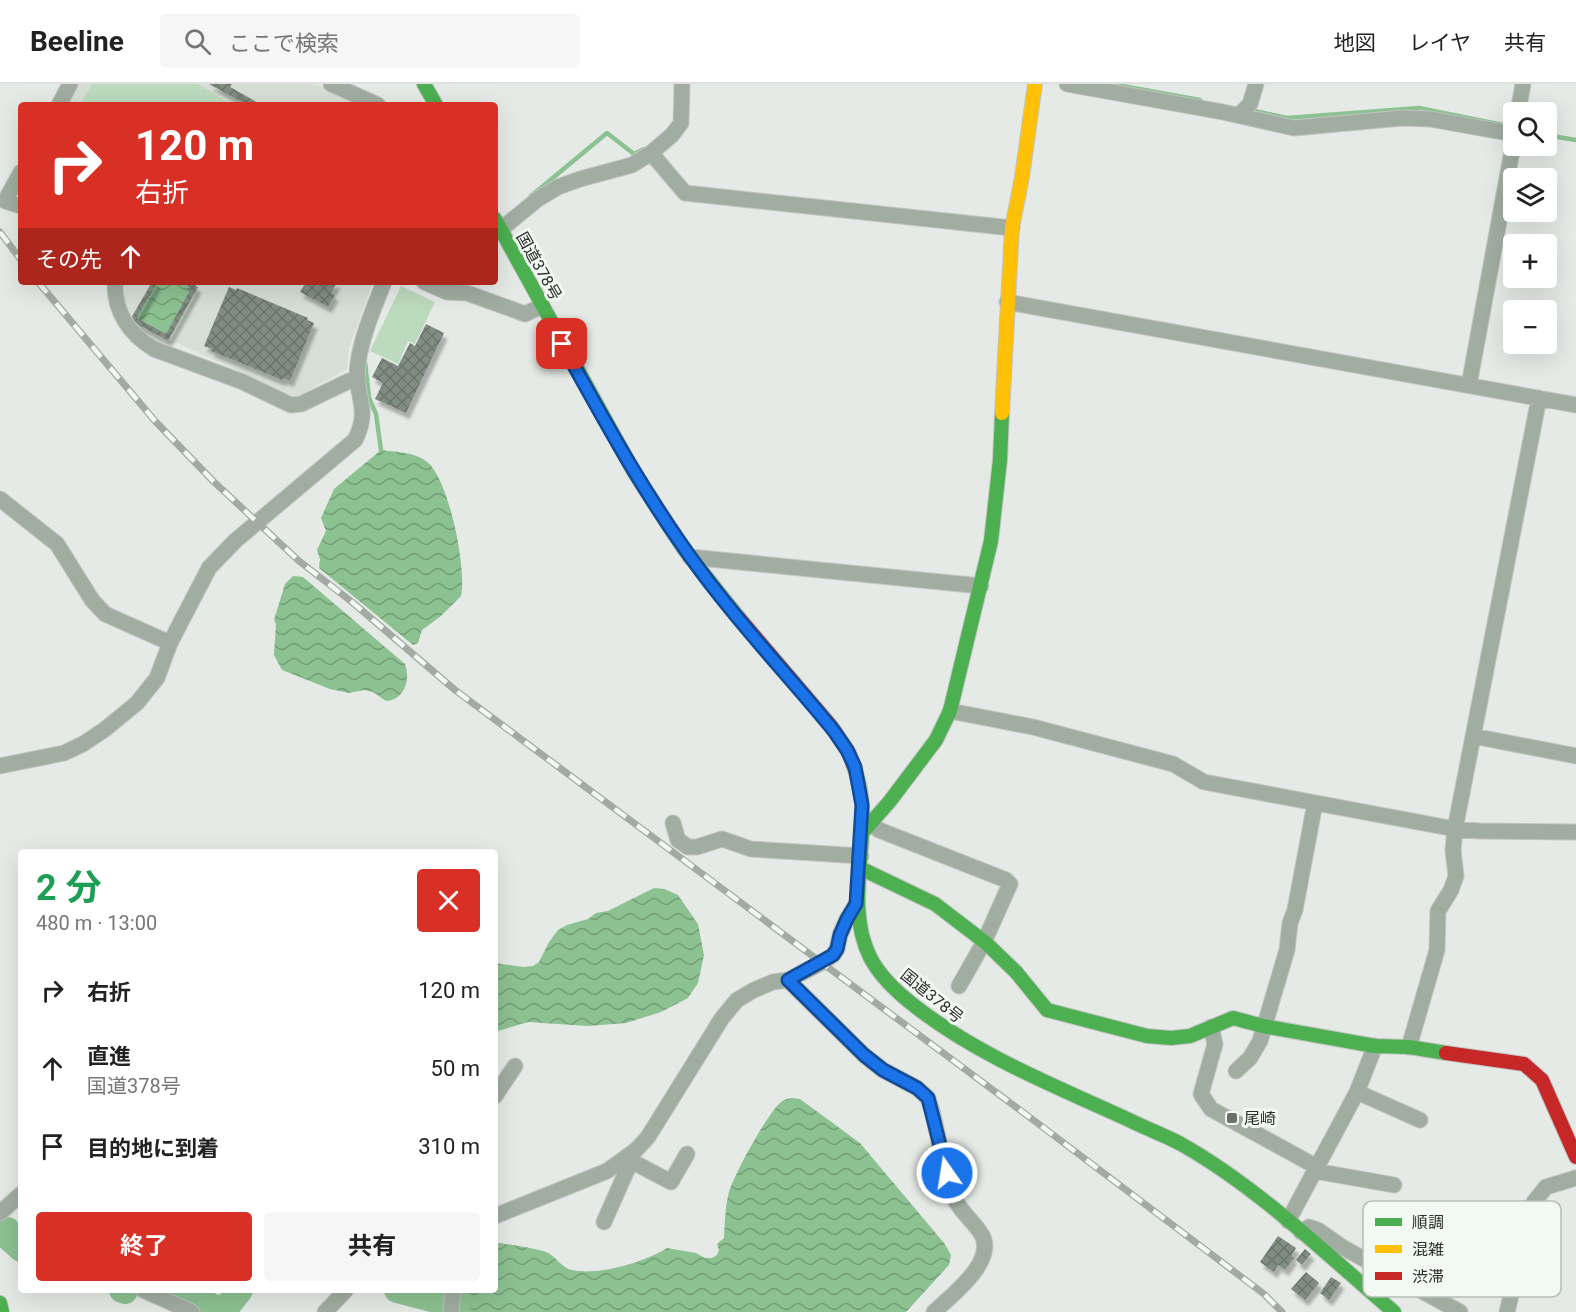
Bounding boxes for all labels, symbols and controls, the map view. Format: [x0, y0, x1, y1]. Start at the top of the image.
search box [160, 14, 580, 68]
text: Beeline [30, 25, 124, 58]
icon: search [181, 25, 214, 58]
text: ここで検索 [229, 31, 339, 56]
text: 地図 [1334, 31, 1376, 55]
text: レイヤ [1409, 31, 1471, 55]
text: 共有 [1504, 31, 1546, 55]
map controls [1503, 102, 1557, 354]
button: search [1503, 102, 1557, 156]
text: 120 m [135, 121, 254, 170]
icon: right [36, 126, 114, 204]
button: layers [1503, 168, 1557, 222]
text: 右折 [135, 177, 189, 209]
street label: 国道378号 [513, 229, 565, 303]
button: + [1503, 234, 1557, 288]
icon: ahead [114, 240, 147, 273]
text: その先 [36, 247, 102, 272]
button: − [1503, 300, 1557, 354]
pin [536, 318, 587, 369]
icon: arrive [545, 327, 578, 360]
text: 2 分 [36, 867, 102, 909]
button: close [417, 869, 480, 932]
text: 480 m · 13:00 [36, 911, 157, 935]
street label: 国道378号 [897, 965, 967, 1027]
icon: right [36, 974, 69, 1007]
text: 120 m [418, 978, 480, 1003]
text: 右折 [87, 980, 131, 1005]
text: 直進 [87, 1044, 131, 1069]
icon: ahead [36, 1052, 69, 1085]
text: 50 m [431, 1056, 480, 1081]
text: 国道378号 [87, 1074, 181, 1098]
place label: 尾崎 [1244, 1109, 1276, 1128]
marker: 尾崎 [1225, 1111, 1239, 1125]
icon: arrive [36, 1130, 69, 1163]
text: 310 m [418, 1134, 480, 1159]
text: 目的地に到着 [87, 1136, 219, 1161]
position arrow [915, 1141, 979, 1205]
legend [1363, 1201, 1561, 1297]
button: 終了 [36, 1212, 252, 1281]
button: 共有 [264, 1212, 480, 1281]
text: 順調 [1412, 1213, 1444, 1232]
text: 混雑 [1412, 1240, 1444, 1259]
text: 渋滞 [1412, 1267, 1444, 1286]

